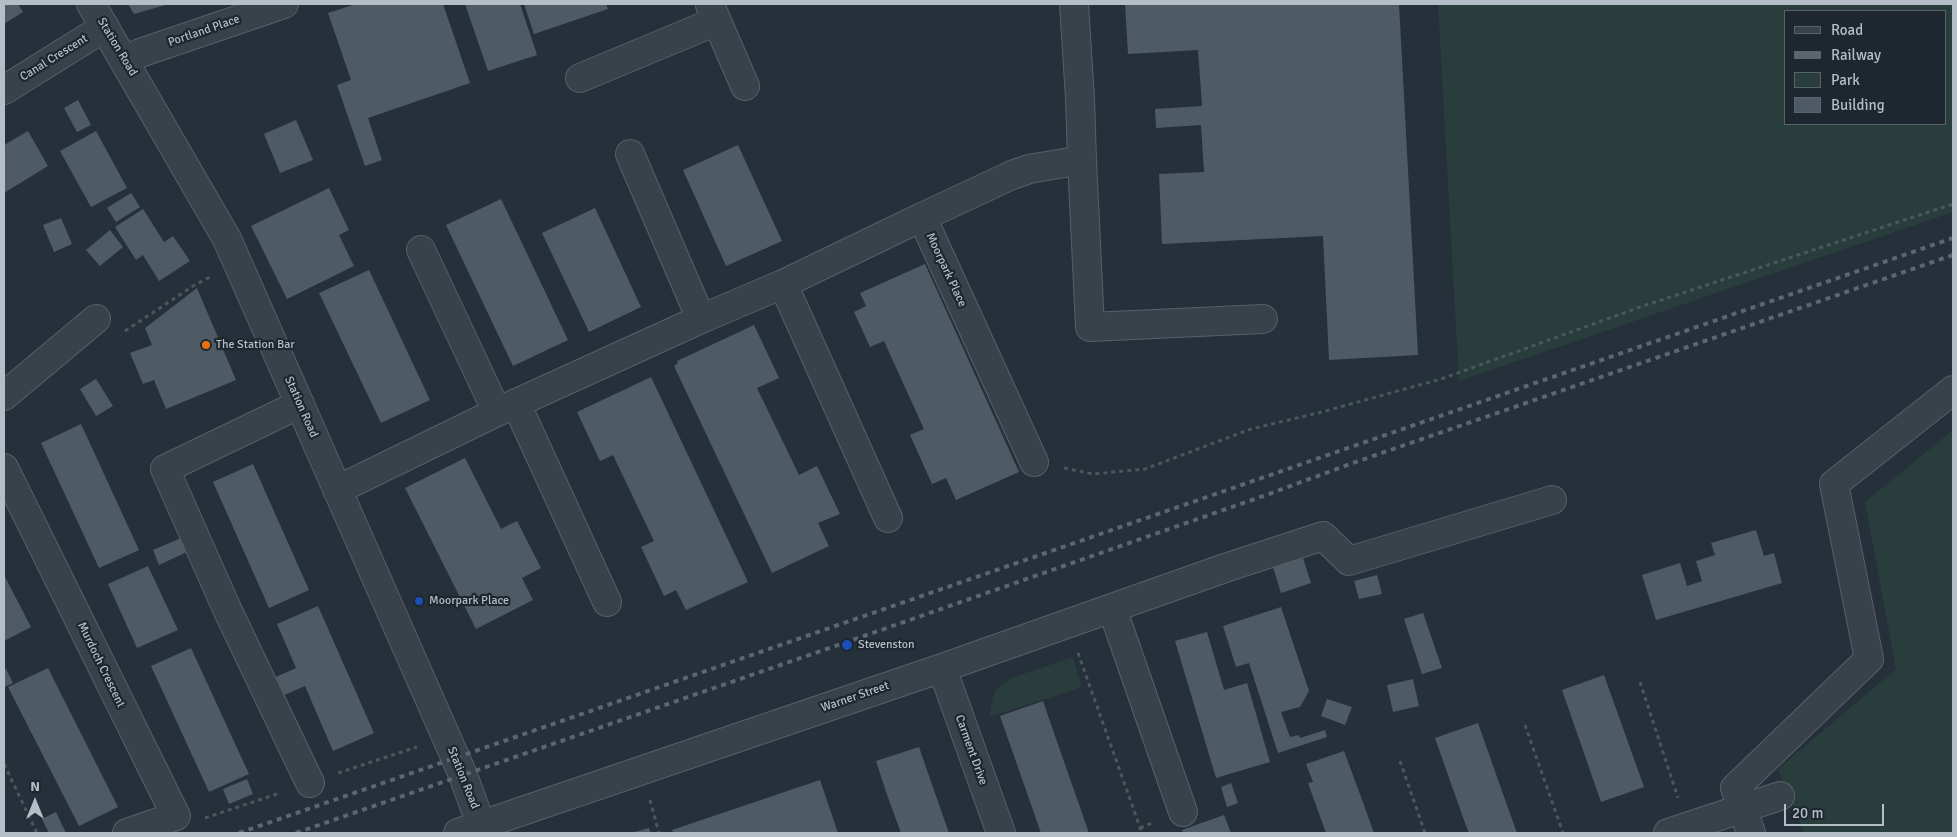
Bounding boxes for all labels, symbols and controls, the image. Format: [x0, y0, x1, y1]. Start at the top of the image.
legend [1784, 10, 1947, 125]
street label: Portland Place [166, 12, 242, 50]
street label: Station Road [94, 15, 140, 79]
text: Road [1831, 21, 1863, 39]
street label: Canal Crescent [17, 31, 91, 85]
text: Railway [1831, 46, 1881, 64]
text: Park [1831, 71, 1860, 89]
text: Building [1831, 96, 1885, 114]
street label: Moorpark Place [923, 231, 969, 309]
place label: The Station Bar [216, 338, 295, 352]
marker: The Station Bar [200, 339, 212, 351]
street label: Station Road [281, 374, 321, 440]
place label: Moorpark Place [429, 594, 509, 608]
marker: Moorpark Place [413, 595, 425, 607]
street label: Murdoch Crescent [74, 620, 128, 710]
marker: Stevenston [840, 638, 854, 652]
place label: Stevenston [858, 638, 915, 652]
street label: Warner Street [819, 679, 891, 715]
street label: Carment Drive [952, 713, 990, 787]
street label: Station Road [444, 745, 482, 811]
north arrow [10, 777, 60, 827]
text: N [30, 778, 40, 795]
scale bar [1787, 794, 1887, 826]
text: 20 m [1792, 804, 1823, 822]

